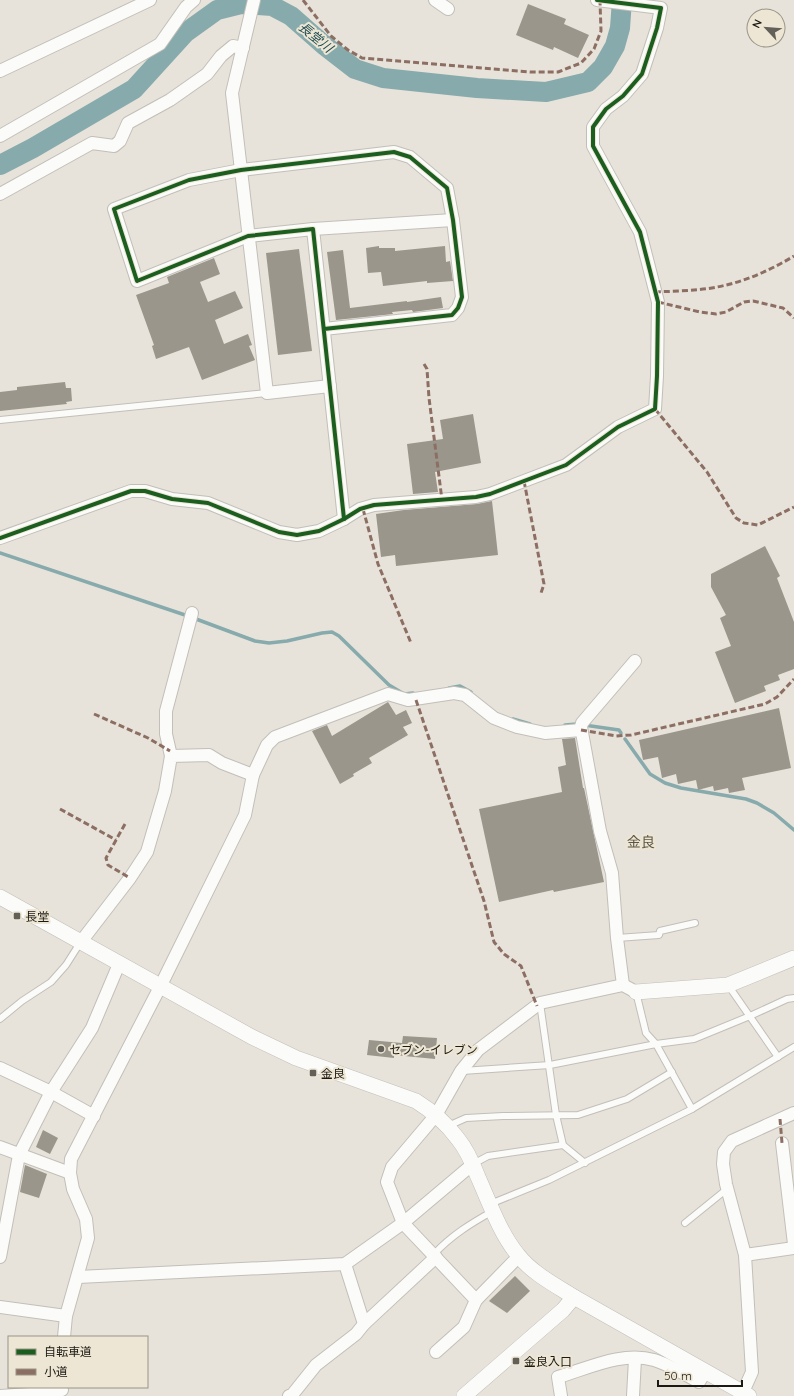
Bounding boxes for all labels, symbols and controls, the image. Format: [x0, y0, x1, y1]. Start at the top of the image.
north arrow [746, 8, 786, 48]
text: N [749, 17, 765, 30]
water label: 長堂川 [296, 19, 338, 57]
district label: 金良 [627, 833, 655, 851]
place label: 長堂 [25, 909, 49, 924]
marker: 長堂 [12, 911, 22, 921]
place label: セブン-イレブン [389, 1042, 478, 1057]
marker: セブン-イレブン [376, 1044, 386, 1054]
place label: 金良 [321, 1066, 345, 1081]
marker: 金良 [308, 1068, 318, 1078]
legend [8, 1336, 148, 1388]
text: 自転車道 [44, 1344, 92, 1359]
place label: 金良入口 [524, 1354, 572, 1369]
marker: 金良入口 [511, 1356, 521, 1366]
scale bar [658, 1362, 742, 1388]
text: 小道 [44, 1364, 68, 1379]
text: 50 m [664, 1368, 692, 1383]

